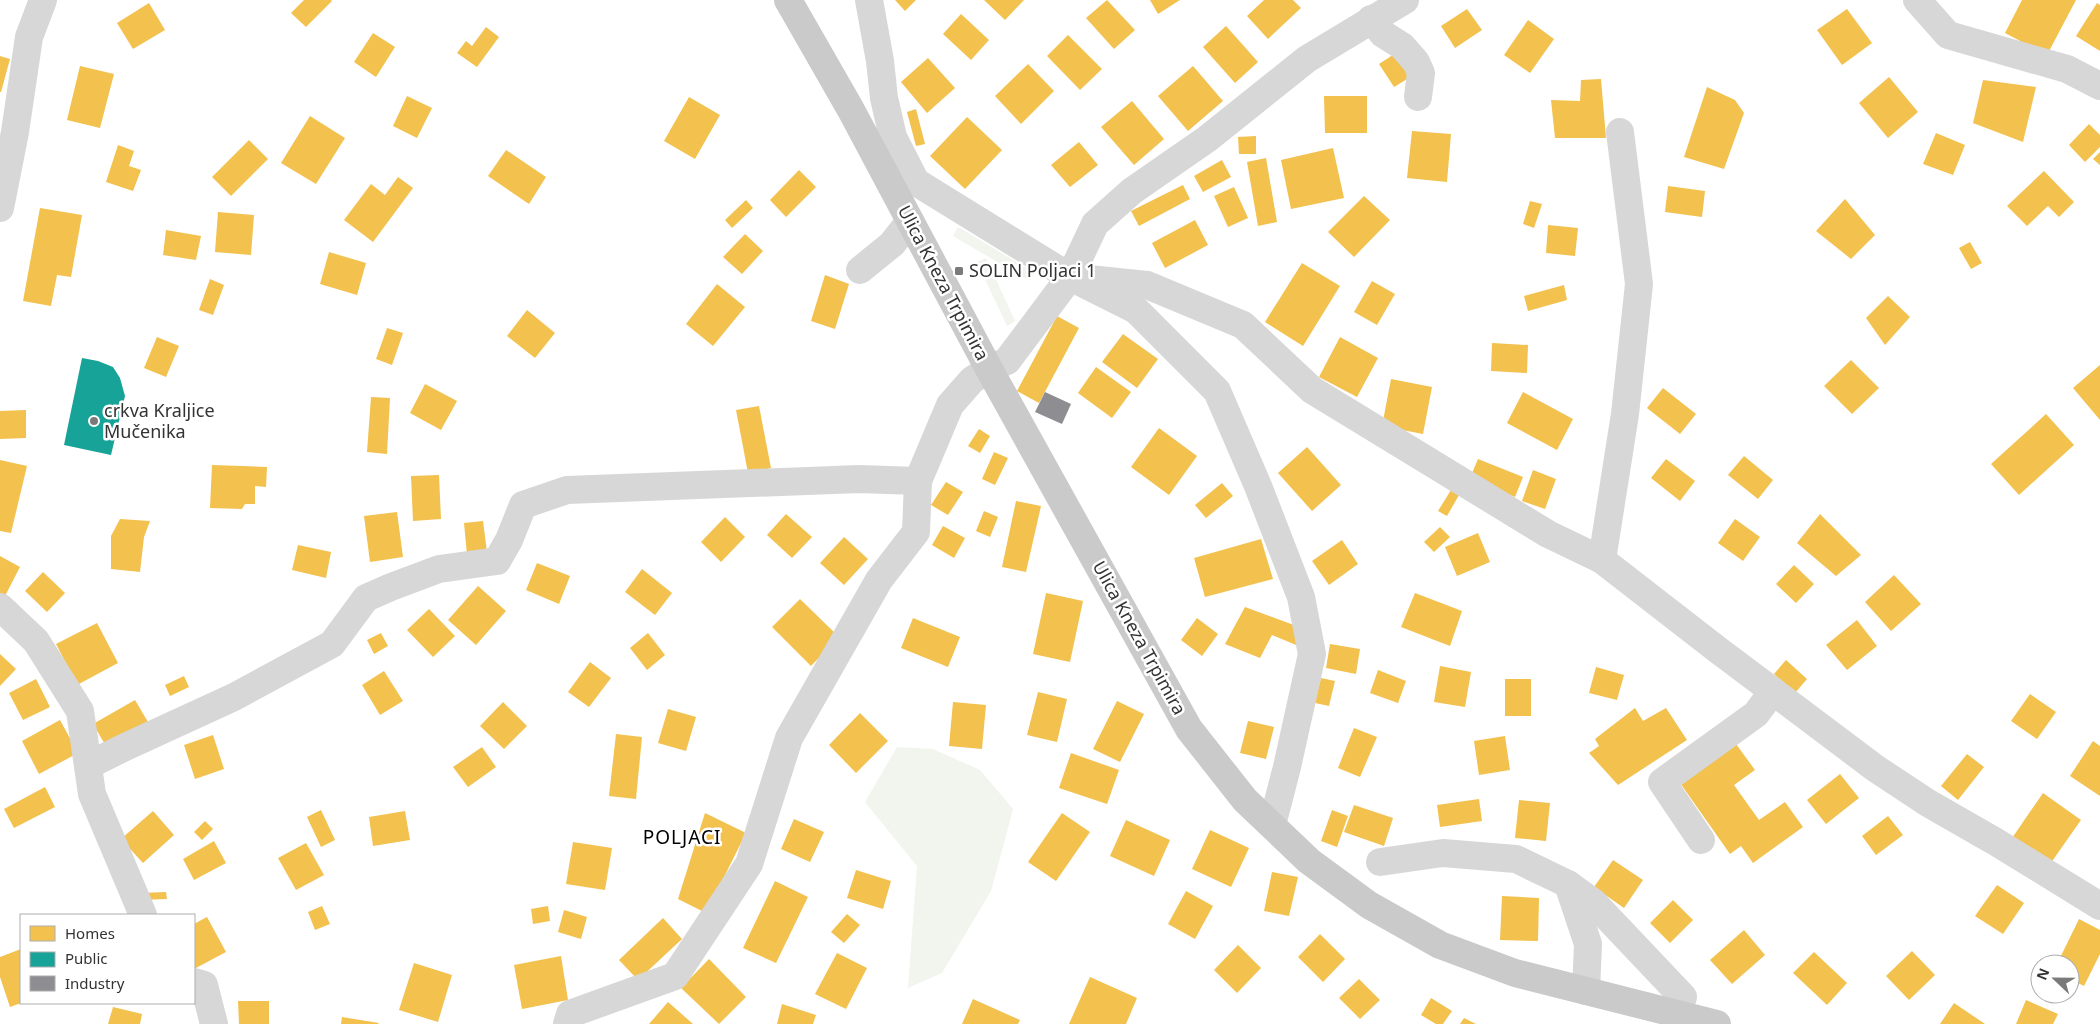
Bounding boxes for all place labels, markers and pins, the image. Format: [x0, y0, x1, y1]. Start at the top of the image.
place label: SOLIN Poljaci 1 [969, 258, 1096, 282]
marker: SOLIN Poljaci 1 [953, 265, 965, 277]
place label: crkva Kraljice Mučenika [104, 398, 215, 443]
marker: crkva Kraljice Mučenika [88, 415, 100, 427]

